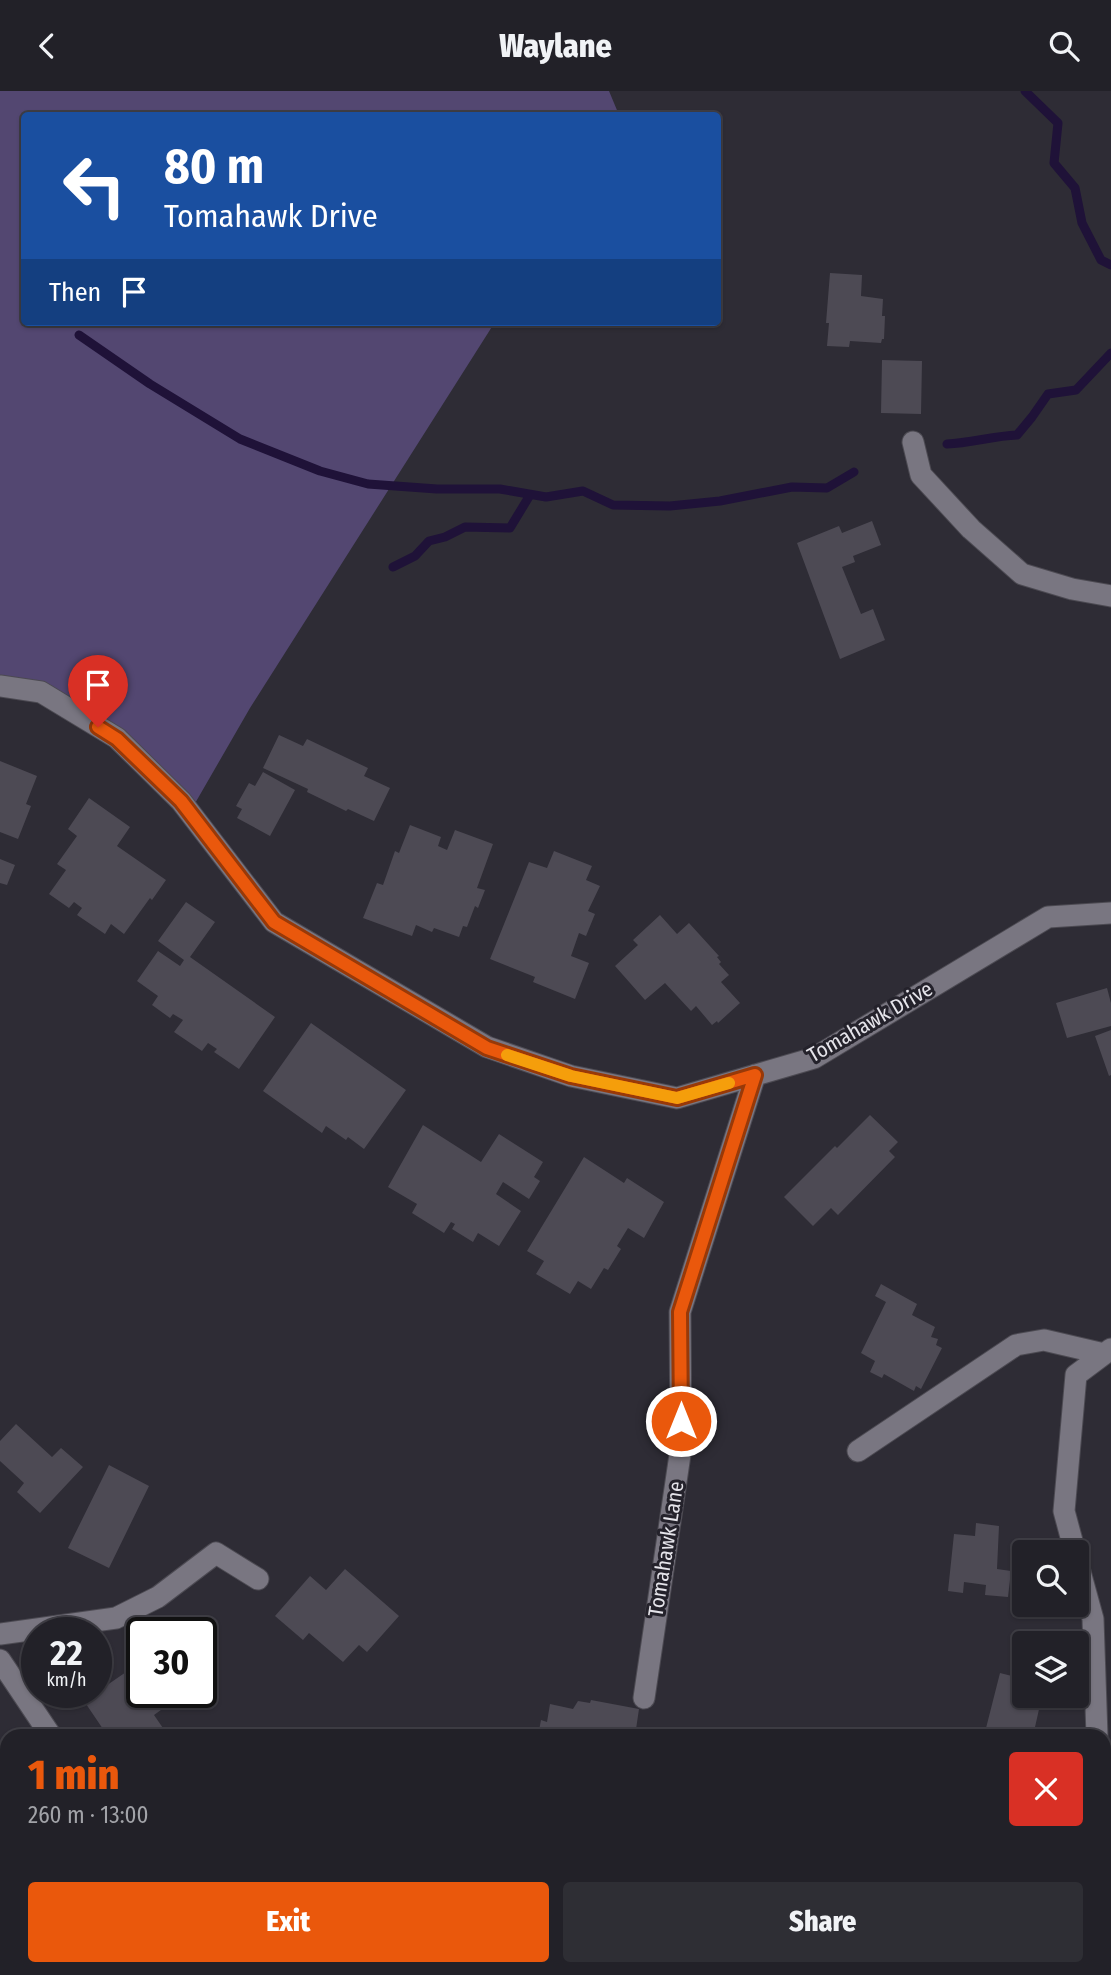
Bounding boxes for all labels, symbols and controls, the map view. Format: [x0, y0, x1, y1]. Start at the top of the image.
icon: back [28, 27, 66, 65]
text: Waylane [499, 27, 612, 65]
icon: search [1045, 27, 1083, 65]
text: 80 m [164, 137, 264, 196]
icon: left [49, 140, 140, 231]
text: Tomahawk Drive [164, 197, 378, 235]
icon: arrive [115, 273, 153, 311]
text: Then [49, 277, 101, 308]
pin [68, 655, 128, 727]
icon: arrive [79, 666, 117, 704]
street label: Tomahawk Drive [803, 976, 937, 1068]
position arrow [644, 1384, 718, 1458]
street label: Tomahawk Lane [642, 1479, 690, 1619]
map controls [1012, 1540, 1089, 1708]
button: search [1012, 1540, 1089, 1617]
speed limit sign: 30 [126, 1617, 217, 1708]
button: layers [1012, 1631, 1089, 1708]
text: 22 [50, 1632, 83, 1674]
text: km/h [46, 1669, 87, 1691]
text: 1 min [28, 1750, 119, 1800]
button: close [1009, 1752, 1083, 1826]
text: 260 m · 13:00 [28, 1801, 149, 1829]
button: Exit [28, 1882, 549, 1962]
button: Share [563, 1882, 1083, 1962]

